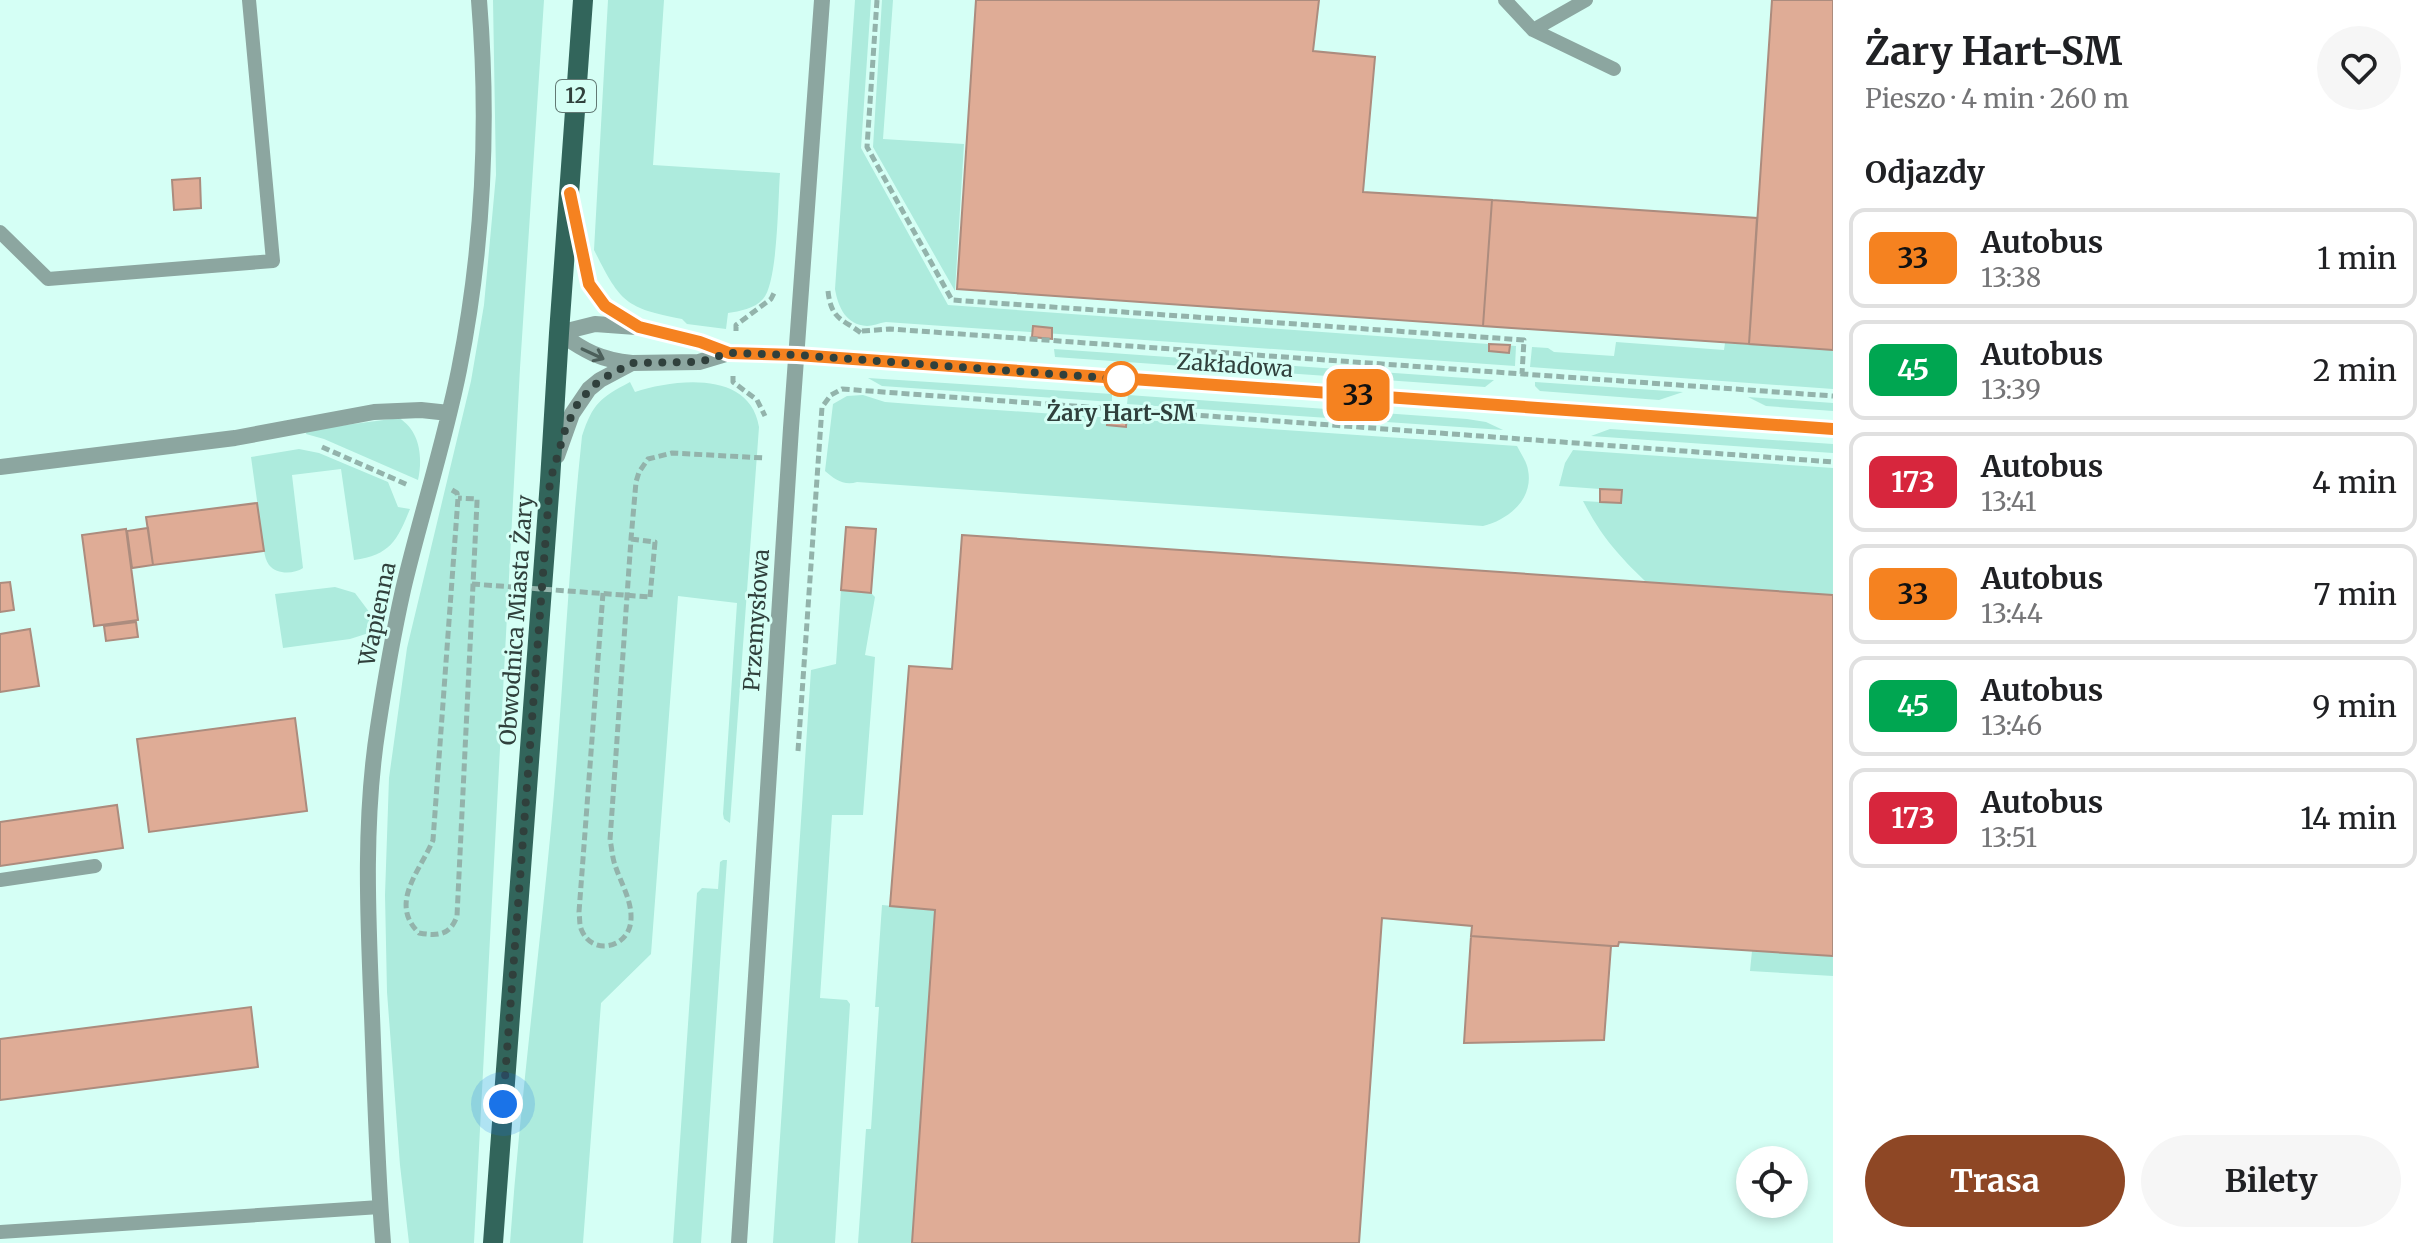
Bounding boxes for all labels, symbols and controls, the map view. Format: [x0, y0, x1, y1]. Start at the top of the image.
button: heart [2317, 26, 2401, 110]
text: Żary Hart-SM [1865, 28, 2122, 75]
road number: 12 [556, 80, 596, 112]
text: Pieszo · 4 min · 260 m [1865, 82, 2129, 115]
text: Odjazdy [1865, 153, 1985, 191]
text: Autobus [1981, 223, 2103, 261]
text: 1 min [2317, 239, 2397, 277]
text: 33 [1898, 240, 1928, 276]
text: 13:38 [1981, 261, 2041, 294]
text: Autobus [1981, 335, 2103, 373]
one-way arrow [581, 347, 605, 362]
street label: Zakładowa [1176, 347, 1294, 383]
text: 2 min [2313, 351, 2397, 389]
text: 45 [1897, 352, 1929, 388]
marker: Żary Hart-SM [1104, 362, 1138, 396]
line badge: 33 [1322, 369, 1394, 421]
text: 13:39 [1981, 373, 2041, 406]
text: 33 [1343, 377, 1373, 413]
place label: Żary Hart-SM [1047, 399, 1196, 427]
text: Autobus [1981, 447, 2103, 485]
text: 4 min [2312, 463, 2397, 501]
text: 173 [1891, 464, 1935, 500]
text: 13:41 [1981, 485, 2037, 518]
street label: Obwodnica Miasta Żary [493, 494, 539, 746]
street label: Przemysłowa [737, 548, 775, 692]
street label: Wapienna [352, 559, 402, 670]
text: Autobus [1981, 559, 2103, 597]
text: 7 min [2313, 575, 2397, 613]
text: 33 [1898, 576, 1928, 612]
text: 13:44 [1981, 597, 2043, 630]
text: Autobus [1981, 671, 2103, 709]
text: 9 min [2312, 687, 2397, 725]
text: 45 [1897, 688, 1929, 724]
text: 13:46 [1981, 709, 2042, 742]
text: Autobus [1981, 783, 2103, 821]
text: 14 min [2300, 799, 2397, 837]
text: 173 [1891, 800, 1935, 836]
text: 13:51 [1981, 821, 2037, 854]
your location [483, 1084, 523, 1124]
button: Trasa [1865, 1135, 2125, 1227]
button: Bilety [2141, 1135, 2401, 1227]
map controls [1736, 1146, 1808, 1218]
button: locate [1736, 1146, 1808, 1218]

